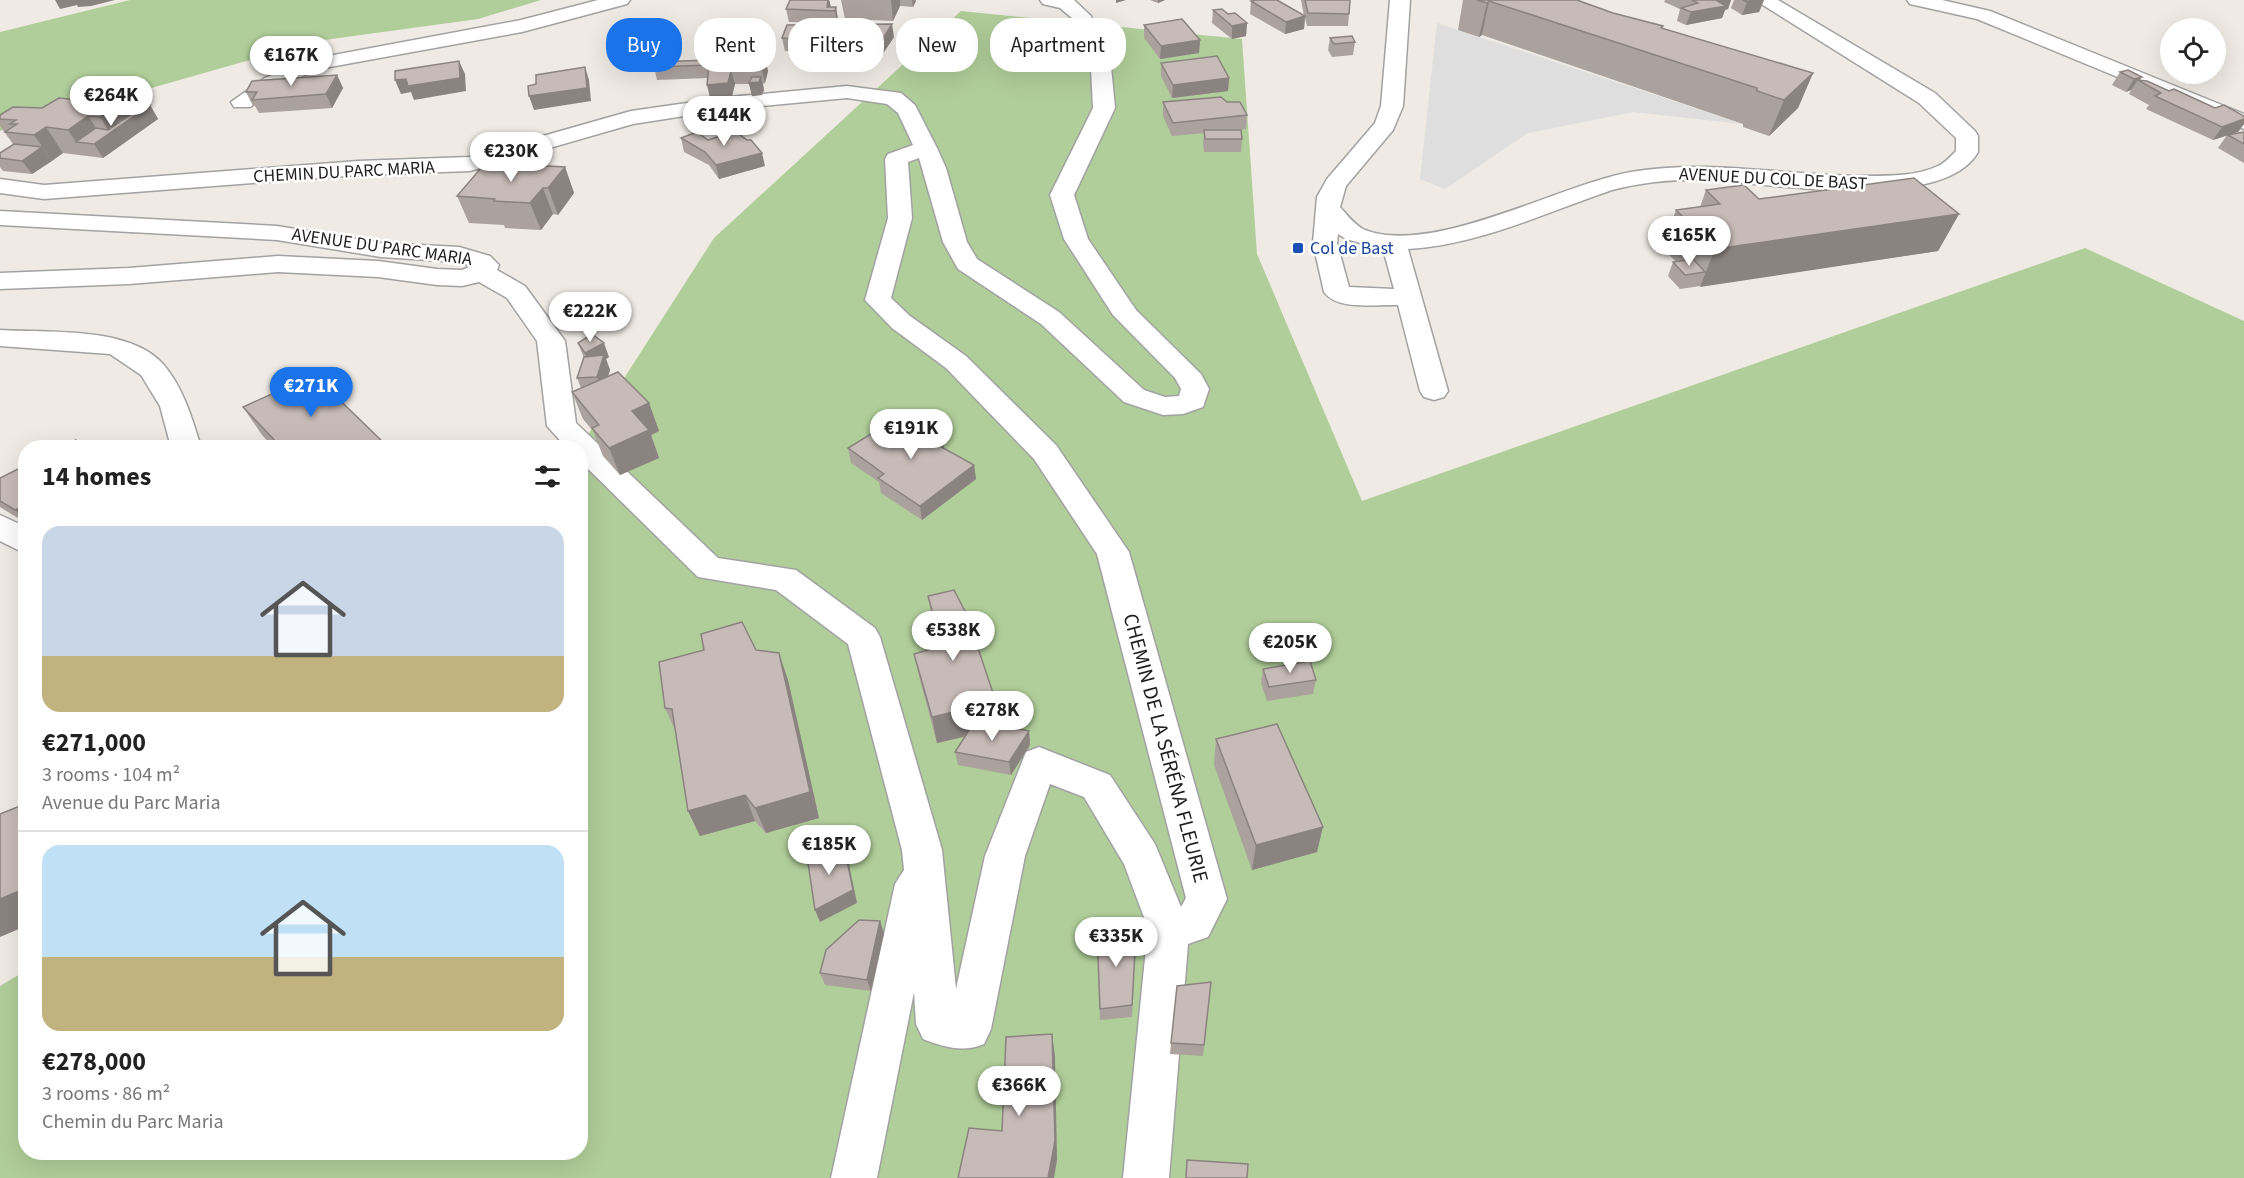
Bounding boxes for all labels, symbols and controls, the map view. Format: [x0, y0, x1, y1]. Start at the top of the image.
chip: Buy [606, 18, 682, 72]
chip: Rent [694, 18, 776, 72]
chip: Filters [788, 18, 884, 72]
chip: New [896, 18, 978, 72]
chip: Apartment [990, 18, 1126, 72]
map controls [2160, 18, 2226, 84]
button: locate [2160, 18, 2226, 84]
pin: €167K [249, 36, 333, 87]
text: €167K [264, 41, 318, 69]
pin: €264K [69, 76, 153, 127]
text: €264K [84, 81, 138, 109]
pin: €144K [682, 96, 766, 147]
text: €144K [697, 101, 751, 129]
pin: €230K [469, 132, 553, 183]
text: €230K [484, 137, 538, 165]
street label: CHEMIN DU PARC MARIA [253, 155, 436, 189]
street label: AVENUE DU COL DE BAST [1678, 162, 1868, 196]
pin: €165K [1647, 216, 1731, 267]
text: €165K [1662, 221, 1716, 249]
street label: AVENUE DU PARC MARIA [290, 222, 474, 272]
place label: Col de Bast [1310, 236, 1394, 261]
marker: Col de Bast [1291, 241, 1305, 255]
pin: €222K [548, 292, 632, 343]
text: €222K [563, 297, 617, 325]
pin: €271K [269, 367, 353, 418]
text: €271K [284, 372, 338, 400]
pin: €191K [869, 409, 953, 460]
text: €191K [884, 414, 938, 442]
text: 14 homes [42, 458, 151, 495]
icon: filters [531, 460, 564, 493]
icon: home [249, 565, 357, 673]
street label: CHEMIN DE LA SÉRÉNA FLEURIE [1116, 610, 1216, 886]
pin: €538K [911, 611, 995, 662]
text: €538K [926, 616, 980, 644]
pin: €205K [1248, 623, 1332, 674]
text: €205K [1263, 628, 1317, 656]
pin: €278K [950, 691, 1034, 742]
text: €278K [965, 696, 1019, 724]
text: €271,000 [42, 724, 146, 761]
text: 3 rooms · 104 m² [42, 761, 180, 789]
text: Avenue du Parc Maria [42, 789, 221, 817]
pin: €185K [787, 825, 871, 876]
text: €185K [802, 830, 856, 858]
icon: home [249, 884, 357, 992]
pin: €335K [1074, 917, 1158, 968]
text: €335K [1089, 922, 1143, 950]
text: €278,000 [42, 1043, 146, 1080]
pin: €366K [977, 1066, 1061, 1117]
text: €366K [992, 1071, 1046, 1099]
text: 3 rooms · 86 m² [42, 1080, 170, 1108]
text: Chemin du Parc Maria [42, 1108, 224, 1136]

